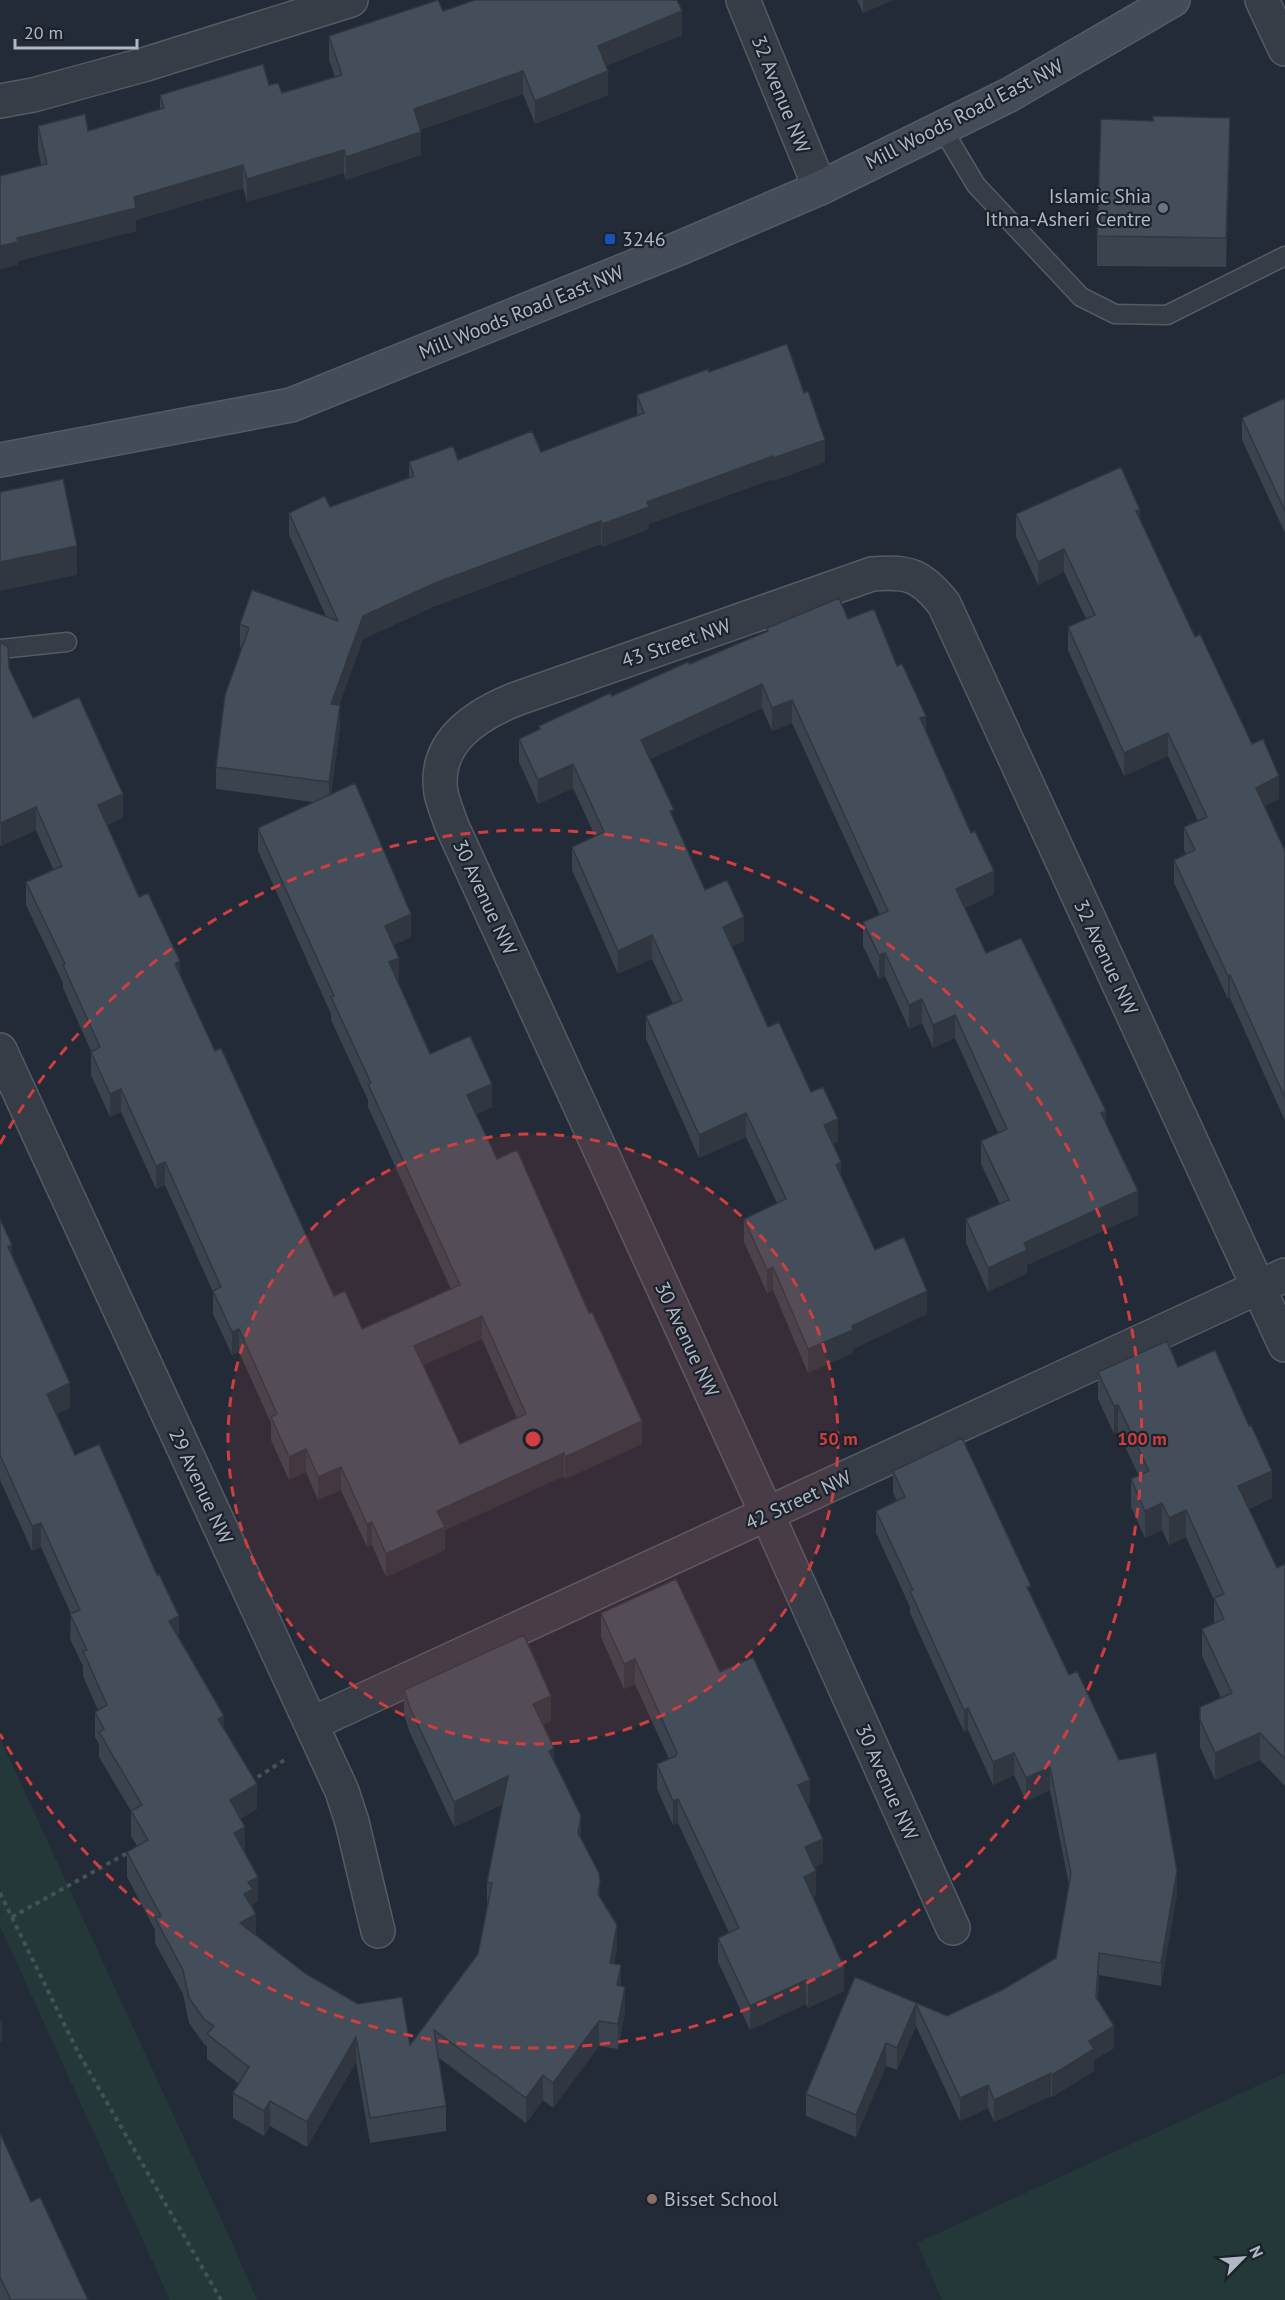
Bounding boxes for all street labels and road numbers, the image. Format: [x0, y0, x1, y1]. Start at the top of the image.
street label: 32 Avenue NW [746, 31, 817, 157]
street label: Mill Woods Road East NW [861, 53, 1068, 175]
street label: Mill Woods Road East NW [415, 259, 628, 365]
street label: 43 Street NW [618, 612, 734, 674]
street label: 30 Avenue NW [447, 835, 523, 959]
street label: 32 Avenue NW [1068, 895, 1144, 1019]
street label: 30 Avenue NW [649, 1277, 725, 1401]
street label: 29 Avenue NW [163, 1424, 239, 1548]
street label: 42 Street NW [741, 1464, 855, 1536]
street label: 30 Avenue NW [850, 1720, 924, 1844]

